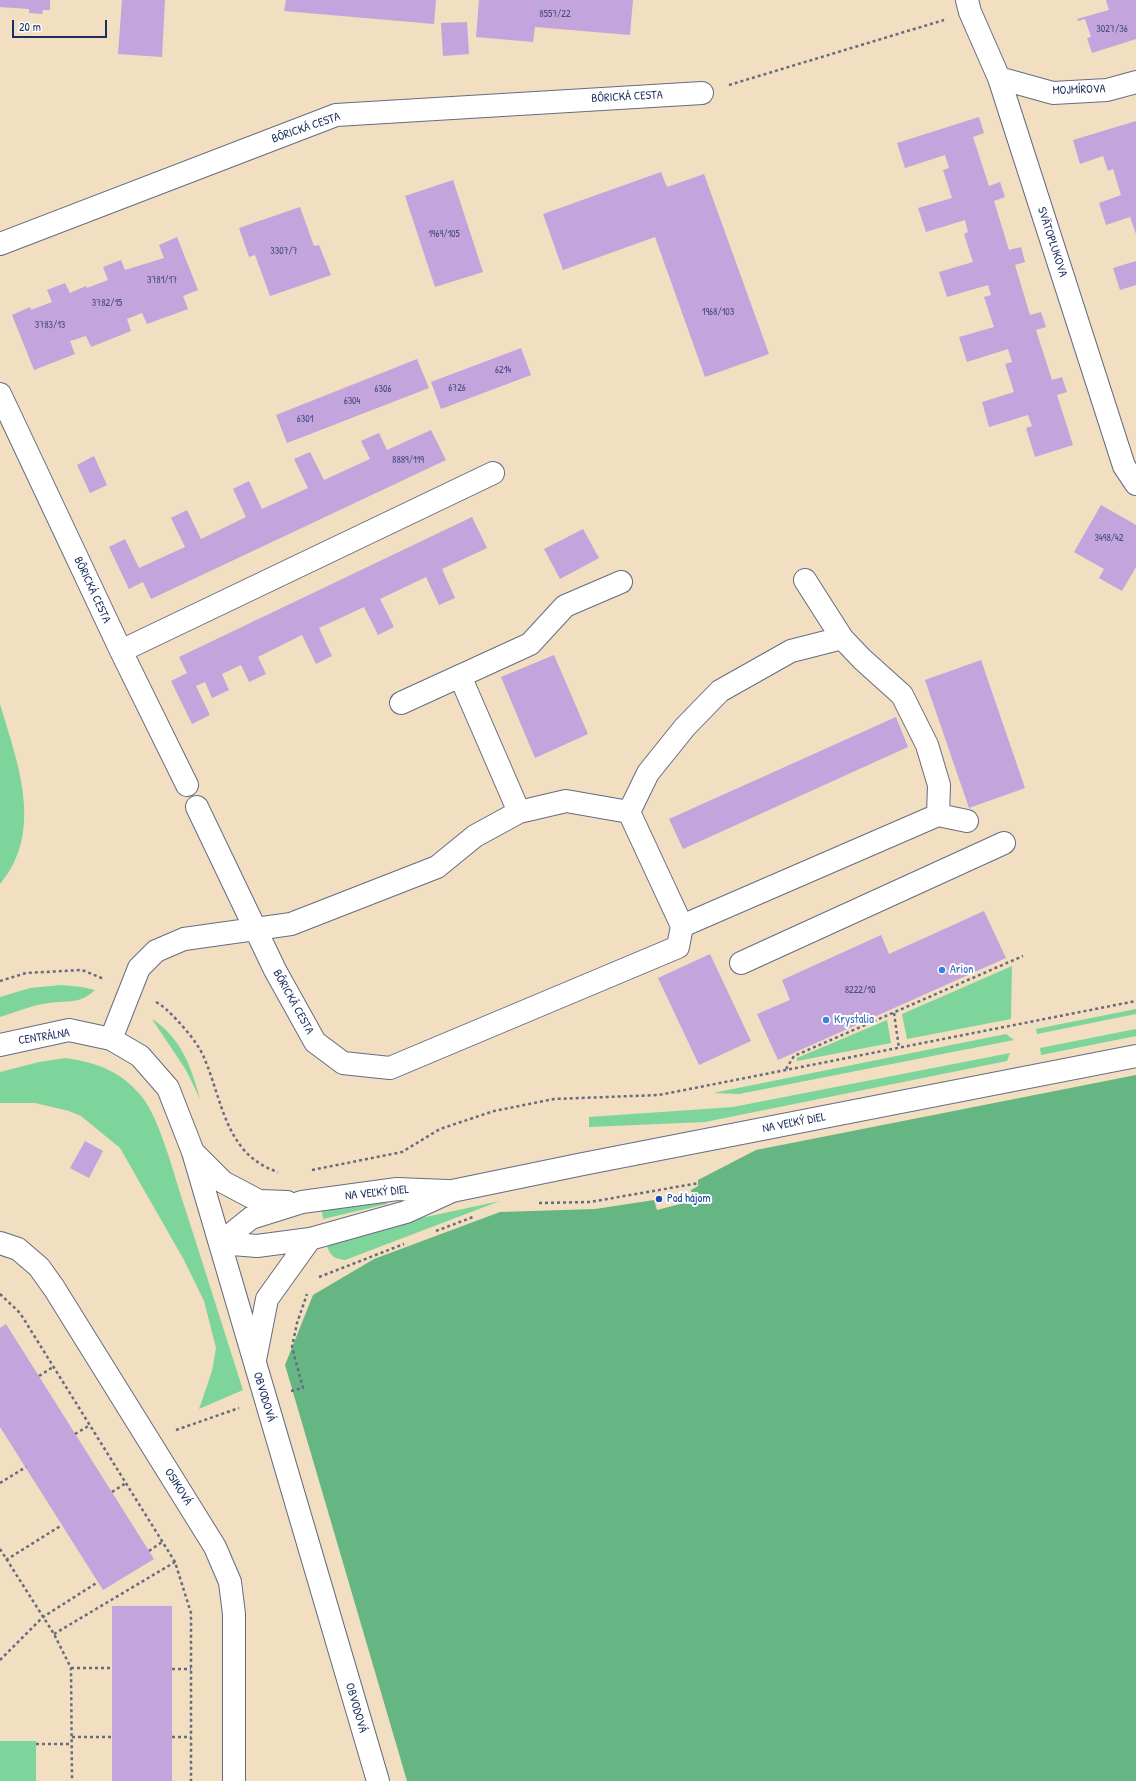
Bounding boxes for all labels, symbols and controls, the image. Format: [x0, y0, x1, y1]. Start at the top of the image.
house number: 8557/22 [539, 8, 571, 20]
scale bar [14, 12, 109, 38]
text: 20 m [19, 18, 41, 35]
house number: 3027/36 [1096, 23, 1128, 35]
street label: MOJMÍROVA [1052, 82, 1106, 98]
street label: BÔRICKÁ CESTA [591, 88, 663, 106]
street label: BÔRICKÁ CESTA [270, 110, 342, 146]
street label: SVÄTOPLUKOVA [1034, 205, 1070, 279]
house number: 1969/105 [428, 228, 460, 240]
house number: 3307/7 [270, 245, 298, 257]
house number: 3781/17 [147, 274, 177, 286]
house number: 3782/15 [92, 297, 122, 309]
house number: 1968/103 [702, 306, 734, 318]
house number: 3783/13 [35, 319, 65, 331]
house number: 6214 [495, 364, 511, 376]
house number: 6726 [448, 382, 466, 394]
house number: 6306 [375, 383, 391, 395]
house number: 6304 [344, 395, 360, 407]
house number: 6301 [297, 413, 313, 425]
house number: 8889/119 [392, 454, 424, 466]
house number: 3498/42 [1095, 532, 1123, 544]
street label: BÔRICKÁ CESTA [70, 555, 114, 625]
place label: Arion [950, 963, 973, 977]
marker: Arion [937, 965, 947, 975]
street label: BÔRICKÁ CESTA [269, 967, 317, 1037]
house number: 8222/10 [845, 984, 875, 996]
place label: Krystalia [834, 1013, 874, 1027]
marker: Krystalia [821, 1015, 831, 1025]
street label: CENTRÁLNA [17, 1026, 71, 1048]
street label: NA VEĽKÝ DIEL [761, 1110, 827, 1136]
street label: NA VEĽKÝ DIEL [344, 1182, 410, 1204]
place label: Pod hájom [667, 1192, 711, 1206]
marker: Pod hájom [654, 1194, 664, 1204]
street label: OBVODOVÁ [250, 1370, 278, 1424]
street label: OSIKOVÁ [161, 1466, 195, 1508]
street label: OBVODOVÁ [342, 1681, 370, 1735]

